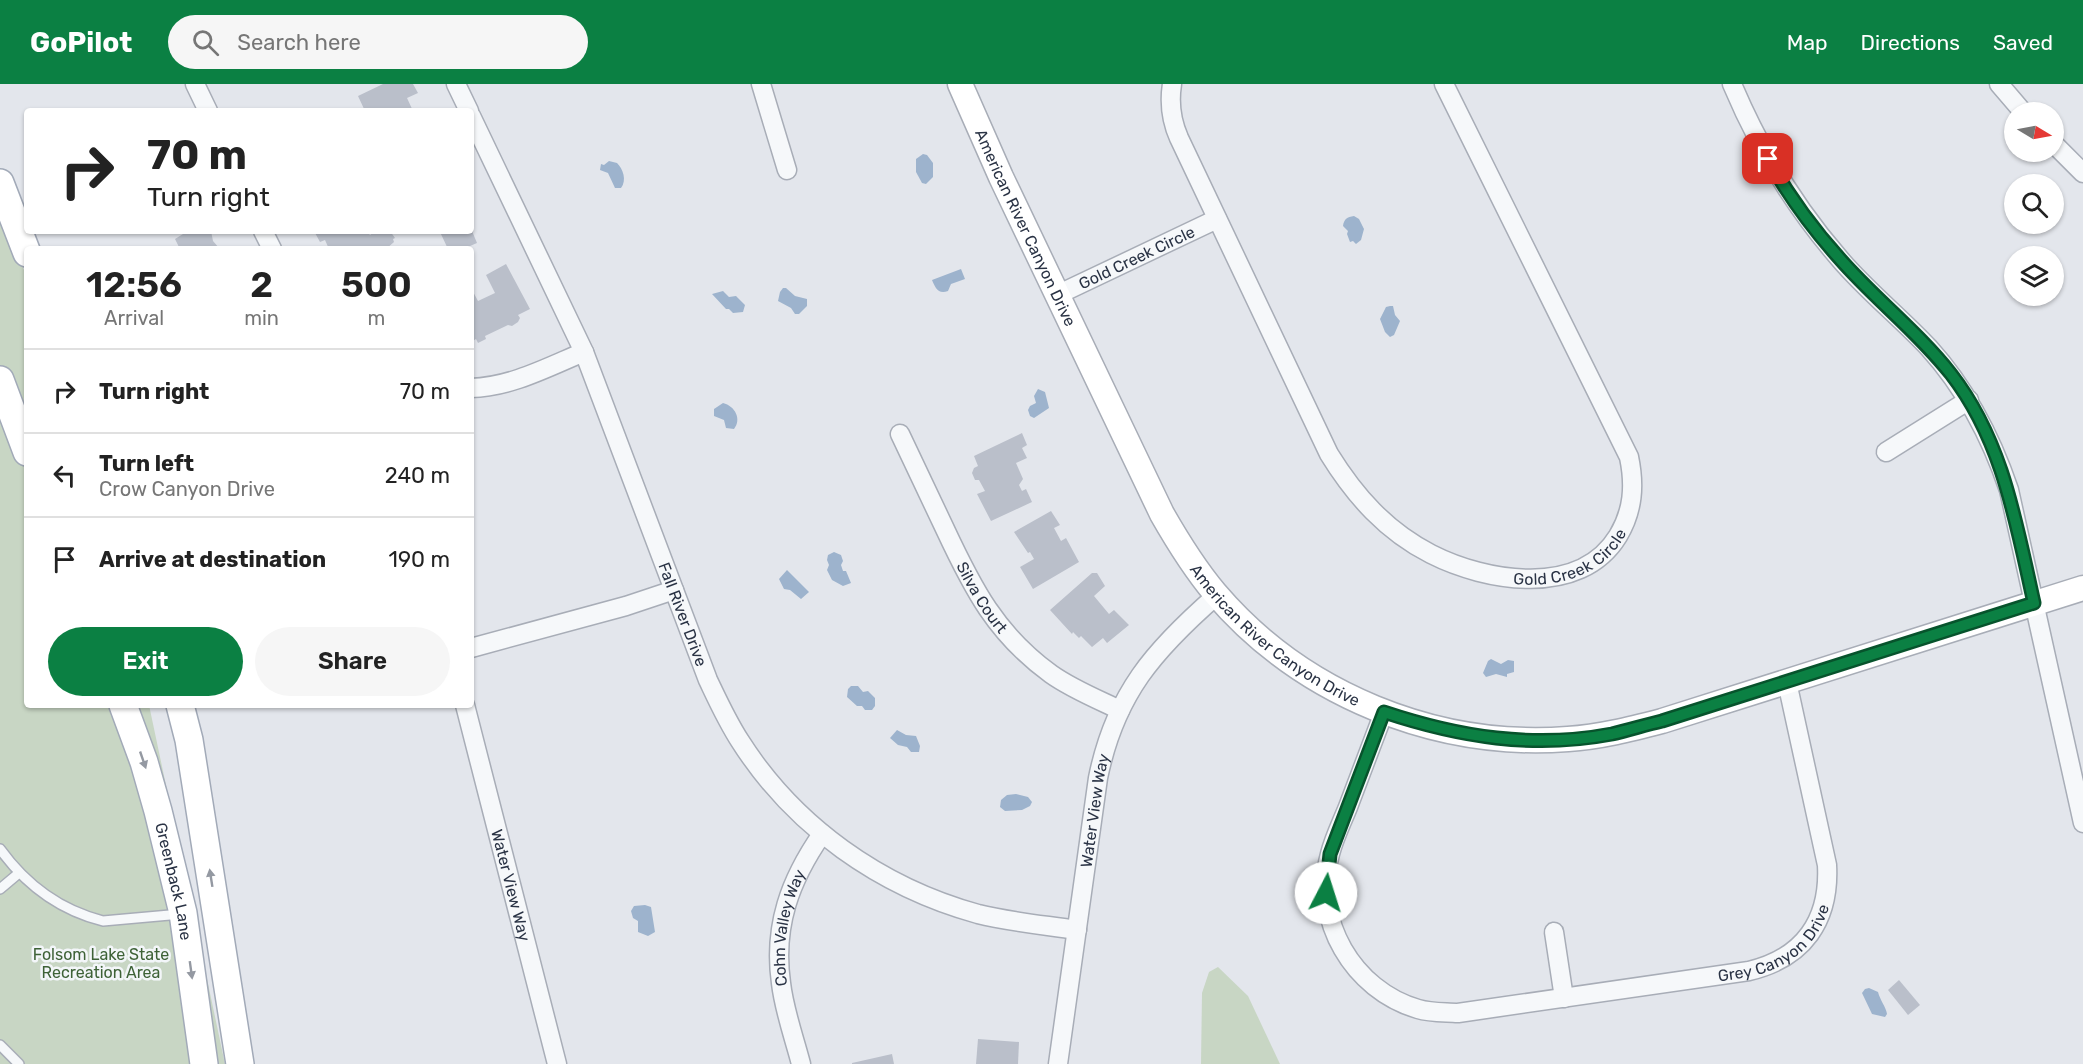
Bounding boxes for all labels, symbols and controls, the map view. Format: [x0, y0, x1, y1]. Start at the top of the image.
search box [168, 15, 588, 69]
text: GoPilot [30, 26, 132, 59]
icon: search [189, 26, 222, 59]
text: Search here [237, 29, 361, 56]
text: Map [1787, 30, 1828, 55]
text: Directions [1861, 30, 1960, 55]
text: Saved [1993, 30, 2053, 55]
north arrow [2004, 102, 2064, 162]
map controls [2004, 102, 2064, 306]
street label: American River Canyon Drive [972, 126, 1080, 329]
text: 70 m [147, 130, 247, 180]
icon: right [48, 132, 126, 210]
pin [1742, 133, 1793, 184]
icon: arrive [1751, 142, 1784, 175]
button: search [2004, 174, 2064, 234]
text: Turn right [147, 181, 270, 213]
street label: Gold Creek Circle [1075, 222, 1198, 293]
button: layers [2004, 246, 2064, 306]
text: 12:56 [86, 263, 182, 306]
text: 2 [250, 263, 273, 306]
text: 500 [341, 263, 412, 306]
text: Arrival [104, 306, 164, 330]
text: min [244, 306, 279, 330]
text: m [368, 306, 385, 330]
icon: right [48, 375, 81, 408]
text: Turn right [99, 378, 209, 405]
text: 70 m [400, 378, 450, 405]
text: Turn left [99, 450, 194, 477]
icon: left [48, 459, 81, 492]
text: 240 m [385, 462, 450, 489]
text: Crow Canyon Drive [99, 477, 275, 501]
street label: Gold Creek Circle [1513, 525, 1630, 588]
icon: arrive [48, 543, 81, 576]
text: Arrive at destination [99, 546, 326, 573]
text: 190 m [389, 546, 450, 573]
street label: Silva Court [953, 558, 1012, 637]
street label: Fall River Drive [655, 560, 711, 669]
street label: American River Canyon Drive [1186, 560, 1363, 710]
button: Exit [48, 627, 243, 696]
button: Share [255, 627, 450, 696]
one-way arrow [138, 751, 148, 769]
street label: Water View Way [1076, 751, 1113, 869]
street label: Greenback Lane [152, 821, 196, 941]
street label: Water View Way [488, 827, 535, 943]
position arrow [1294, 861, 1358, 925]
street label: Cohn Valley Way [769, 866, 809, 988]
one-way arrow [206, 868, 215, 887]
street label: Grey Canyon Drive [1716, 902, 1833, 985]
park label: Folsom Lake State Recreation Area [33, 945, 169, 982]
one-way arrow [186, 961, 196, 980]

